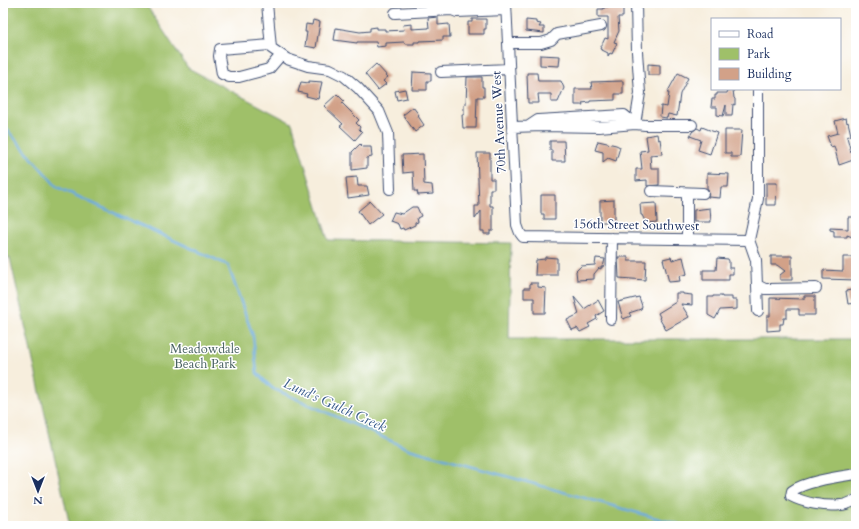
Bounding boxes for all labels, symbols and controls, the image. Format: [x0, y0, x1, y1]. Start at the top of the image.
legend [711, 18, 841, 90]
text: Road [747, 26, 774, 42]
text: Park [747, 46, 771, 62]
text: Building [747, 66, 792, 82]
street label: 70th Avenue West [487, 70, 511, 174]
street label: 156th Street Southwest [573, 215, 699, 235]
park label: Meadowdale Beach Park [170, 340, 240, 373]
water label: Lund's Gulch Creek [280, 374, 390, 436]
north arrow [18, 471, 58, 511]
text: N [33, 493, 43, 508]

